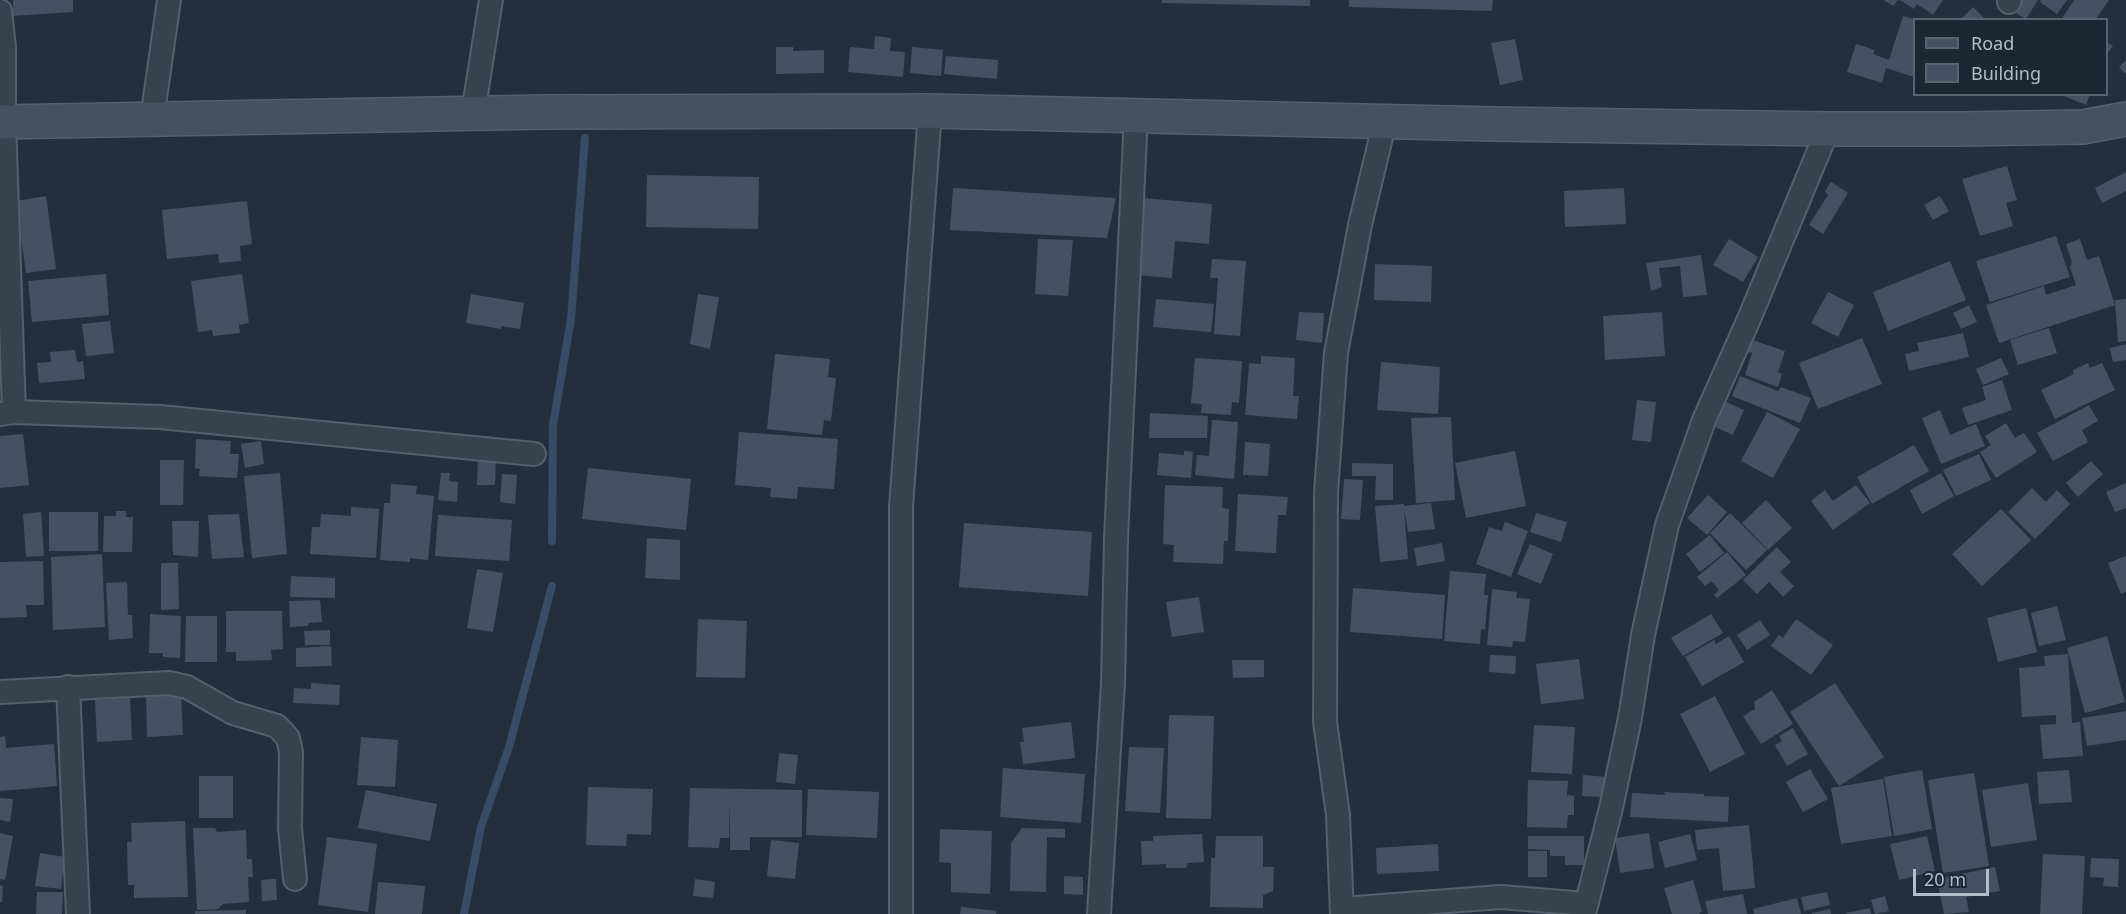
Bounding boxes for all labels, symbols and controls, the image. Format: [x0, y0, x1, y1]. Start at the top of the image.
legend [1913, 18, 2108, 96]
text: Road [1971, 31, 2014, 55]
text: Building [1971, 61, 2041, 85]
scale bar [1916, 857, 1992, 895]
text: 20 m [1924, 867, 1966, 891]

